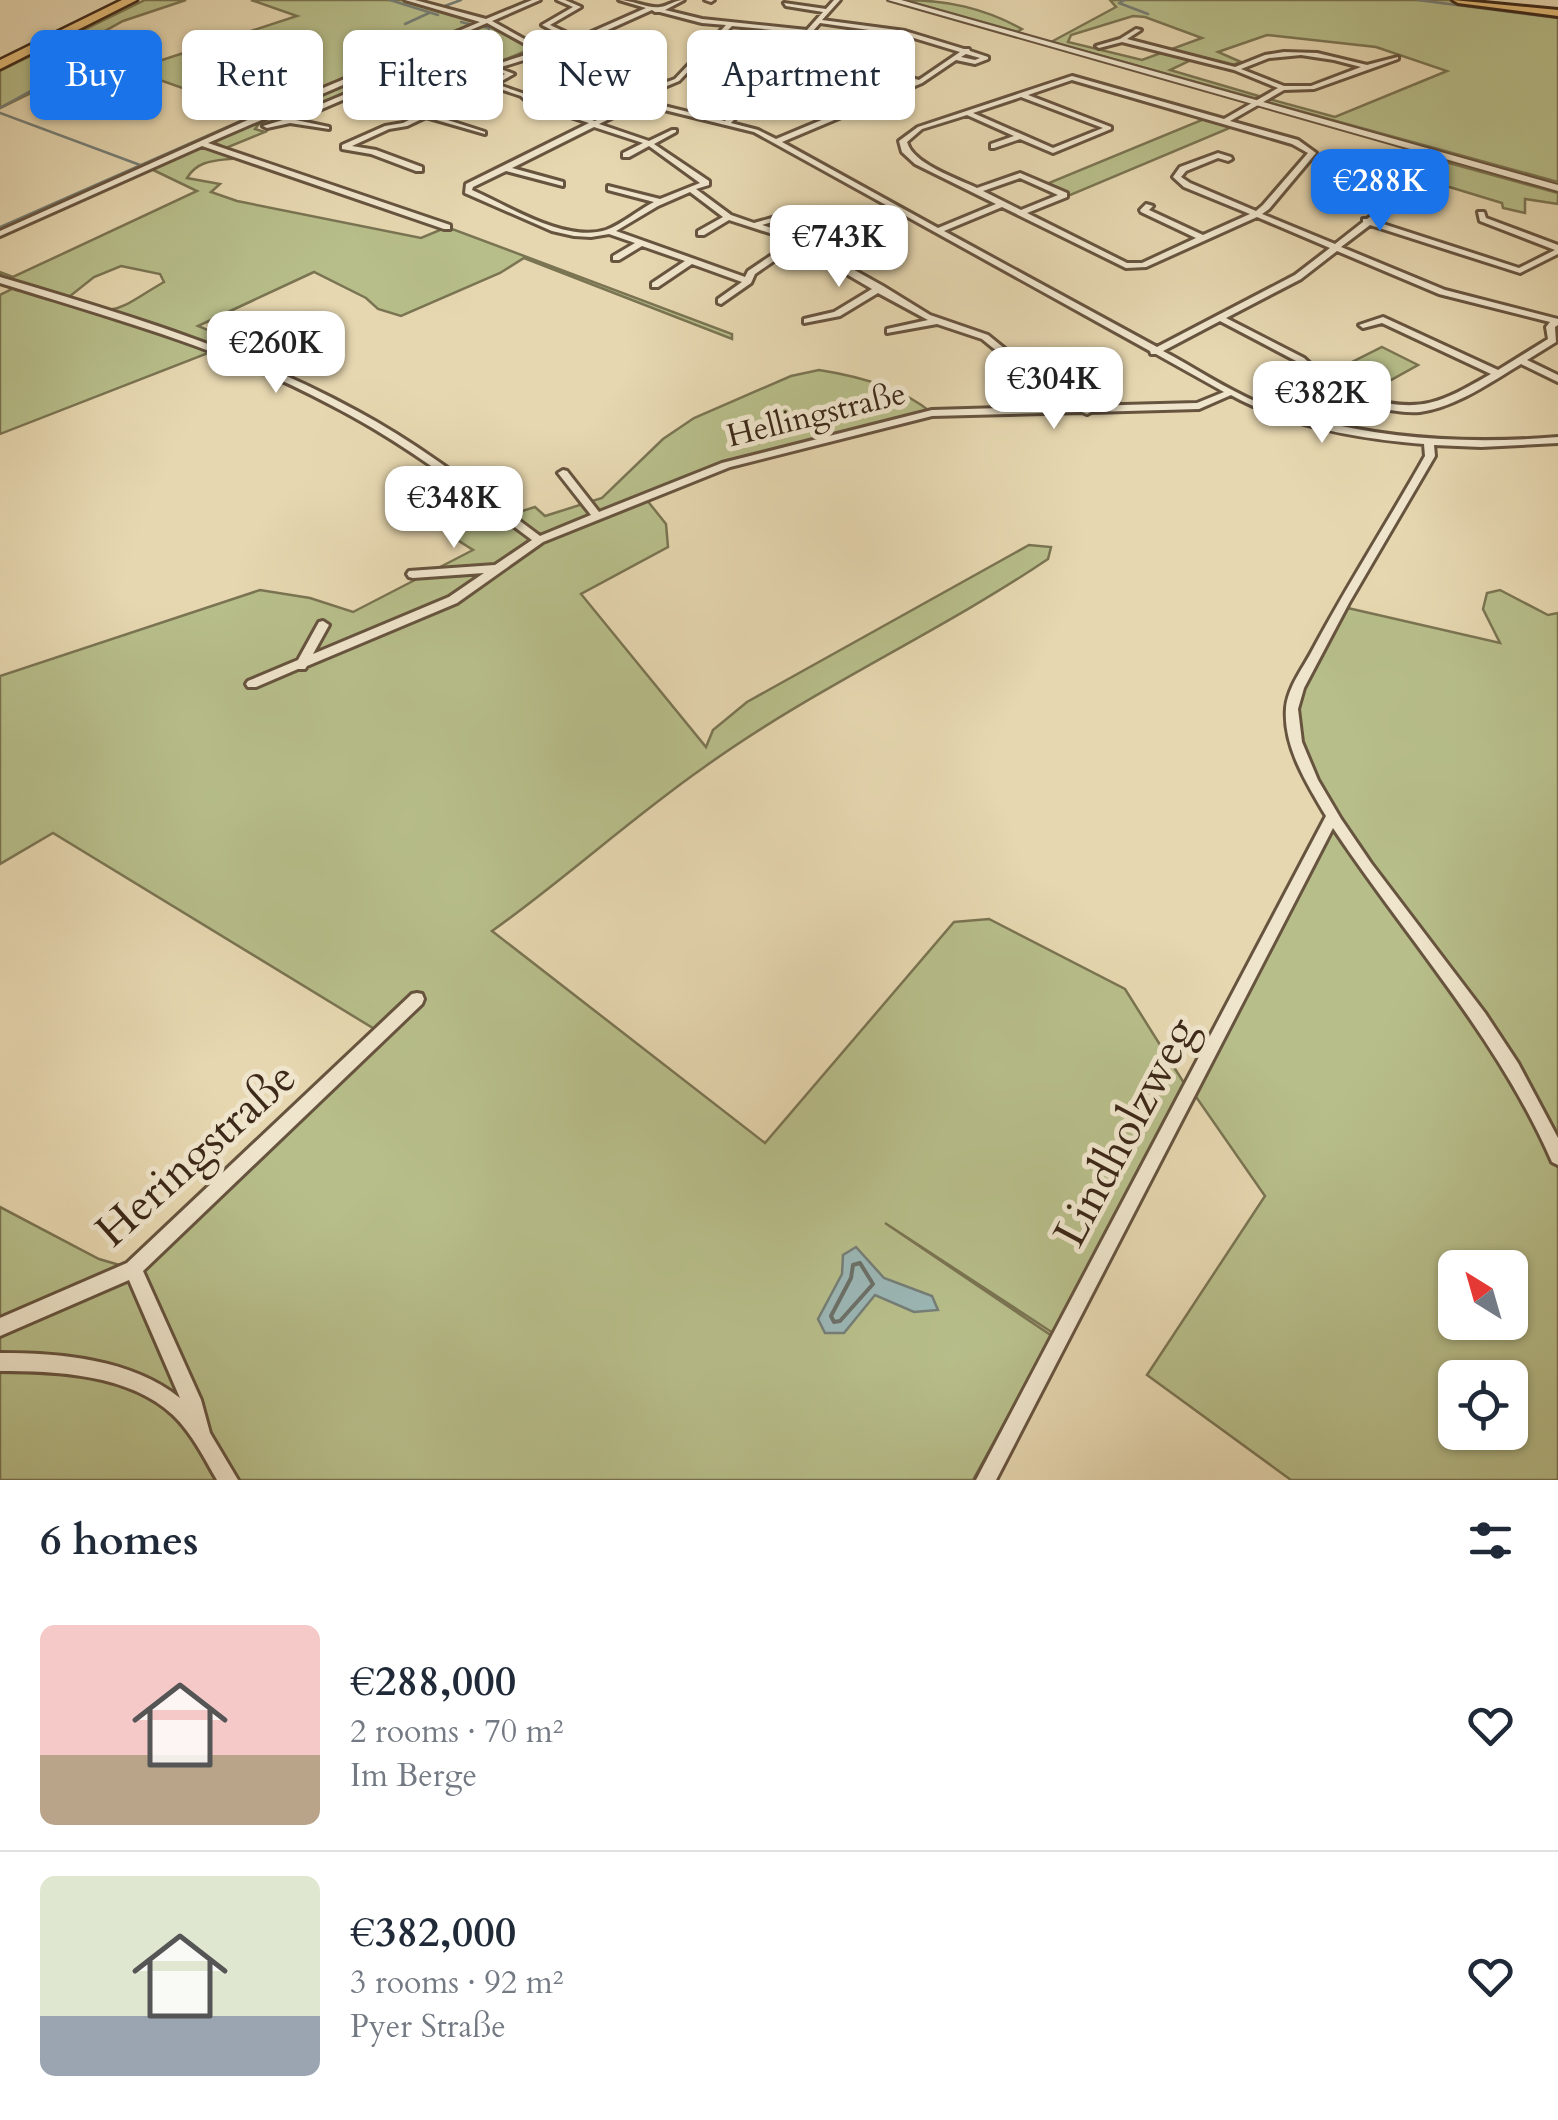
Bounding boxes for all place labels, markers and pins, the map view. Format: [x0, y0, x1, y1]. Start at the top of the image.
pin: €288K [1310, 149, 1450, 234]
pin: €743K [769, 205, 909, 290]
pin: €260K [206, 311, 346, 396]
pin: €304K [984, 347, 1124, 432]
pin: €382K [1252, 361, 1392, 446]
pin: €348K [384, 466, 524, 551]

